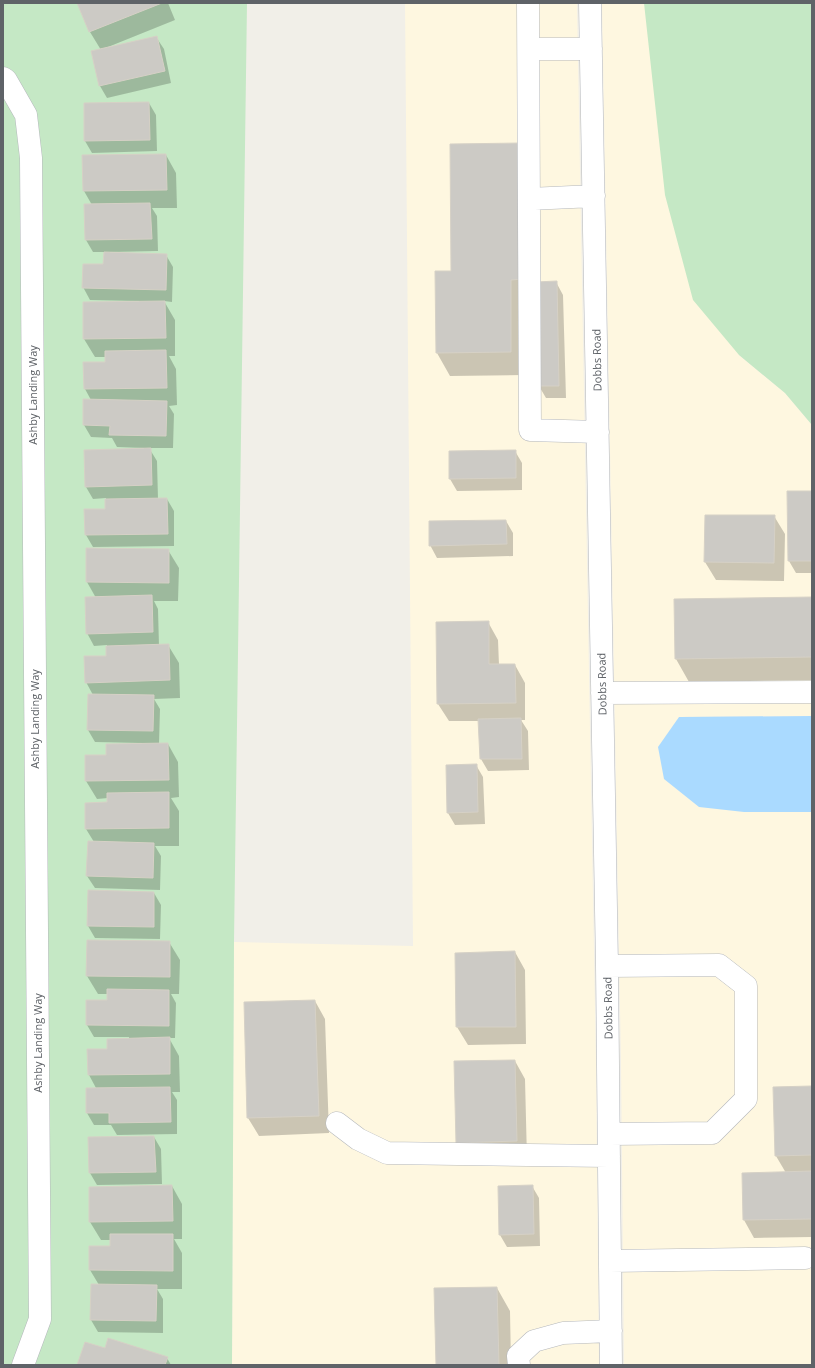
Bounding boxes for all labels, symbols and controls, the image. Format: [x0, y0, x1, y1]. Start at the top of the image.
street label: Dobbs Road [588, 329, 605, 391]
street label: Ashby Landing Way [25, 345, 40, 445]
street label: Dobbs Road [593, 653, 610, 715]
street label: Ashby Landing Way [27, 669, 42, 769]
street label: Dobbs Road [599, 977, 616, 1039]
street label: Ashby Landing Way [30, 993, 45, 1093]

